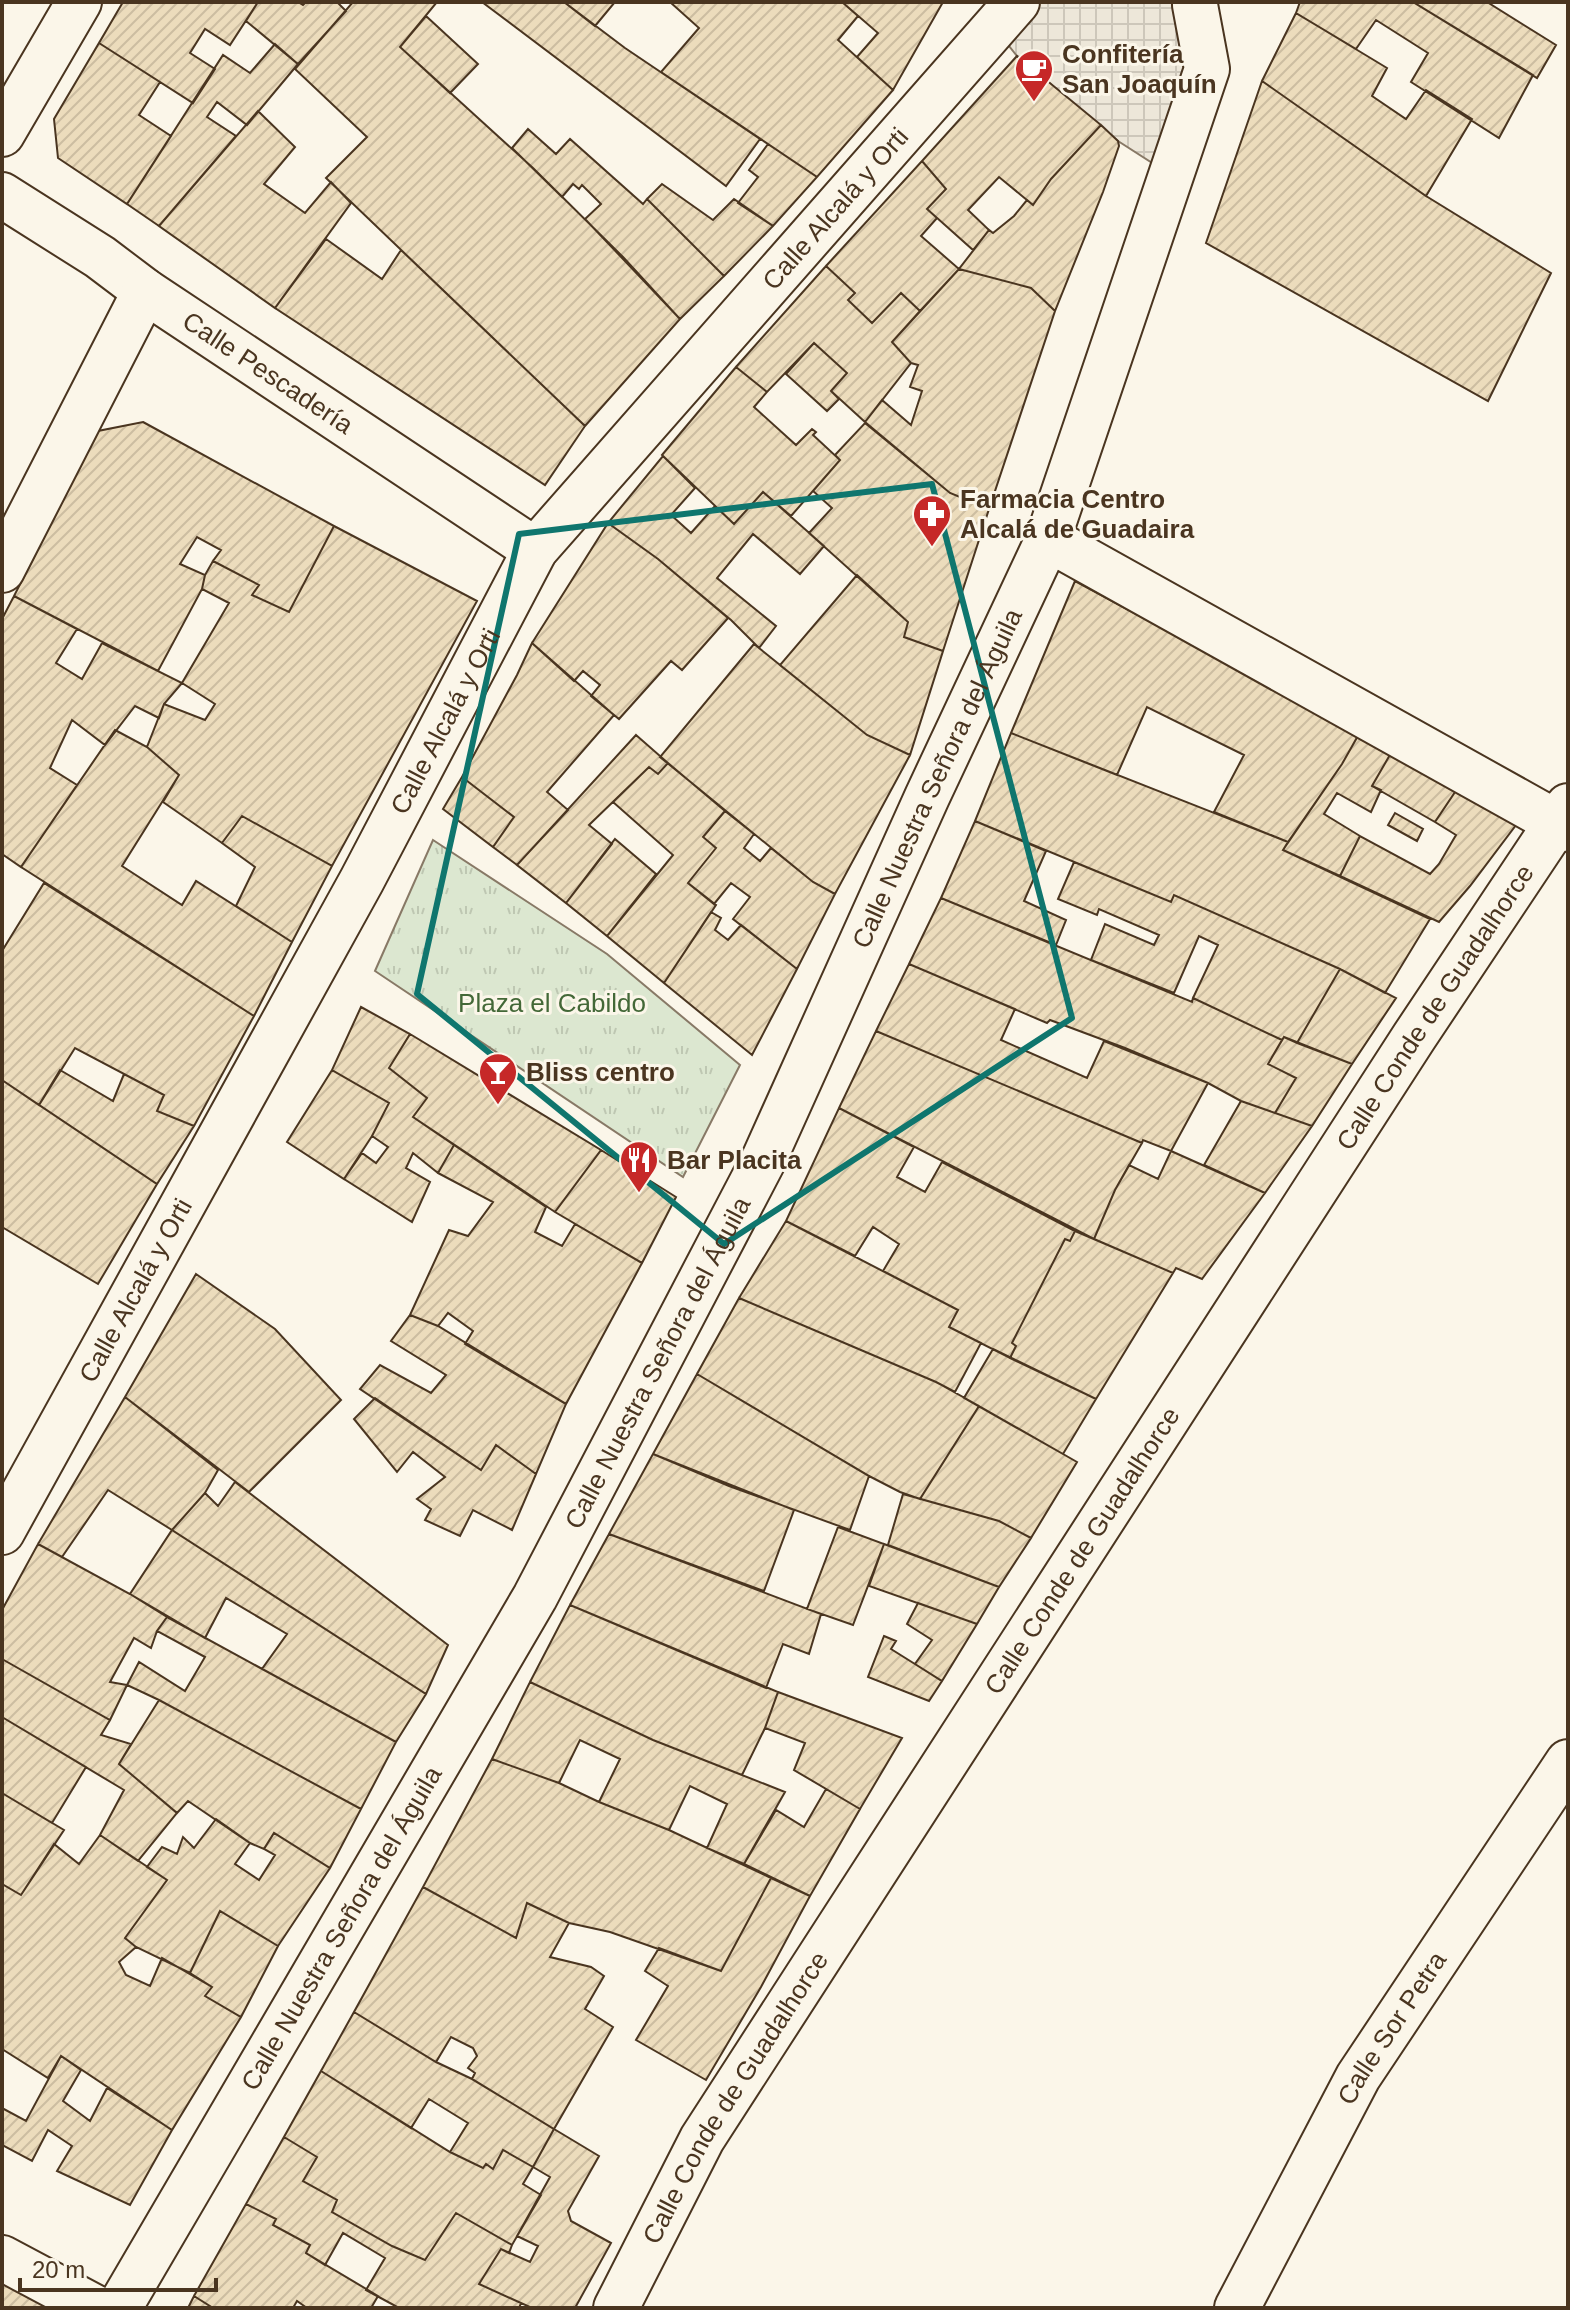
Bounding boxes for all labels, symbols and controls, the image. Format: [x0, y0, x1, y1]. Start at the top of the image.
place label: Confitería San Joaquín [1062, 39, 1217, 99]
cafe icon: Confitería San Joaquín [1013, 48, 1055, 103]
street label: Calle Alcalá y Orti [756, 122, 914, 296]
street label: Calle Pescadería [177, 305, 359, 440]
place label: Farmacia Centro Alcalá de Guadaira [960, 484, 1195, 544]
pharmacy icon: Farmacia Centro Alcalá de Guadaira [911, 493, 953, 548]
street label: Calle Nuestra Señora del Águila [846, 604, 1028, 953]
street label: Calle Alcalá y Orti [384, 623, 506, 819]
street label: Calle Conde de Guadalhorce [1330, 859, 1540, 1156]
park label: Plaza el Cabildo [458, 988, 646, 1018]
bar icon: Bliss centro [477, 1051, 519, 1106]
place label: Bliss centro [526, 1057, 675, 1087]
restaurant icon: Bar Placita [618, 1139, 660, 1194]
place label: Bar Placita [667, 1145, 802, 1175]
street label: Calle Nuestra Señora del Águila [558, 1191, 757, 1534]
street label: Calle Alcalá y Orti [73, 1193, 198, 1388]
street label: Calle Conde de Guadalhorce [978, 1402, 1186, 1700]
street label: Calle Nuestra Señora del Águila [235, 1760, 448, 2096]
street label: Calle Conde de Guadalhorce [636, 1946, 834, 2249]
street label: Calle Sor Petra [1331, 1946, 1453, 2110]
scale bar [20, 2242, 216, 2292]
text: 20 m [32, 2256, 85, 2283]

